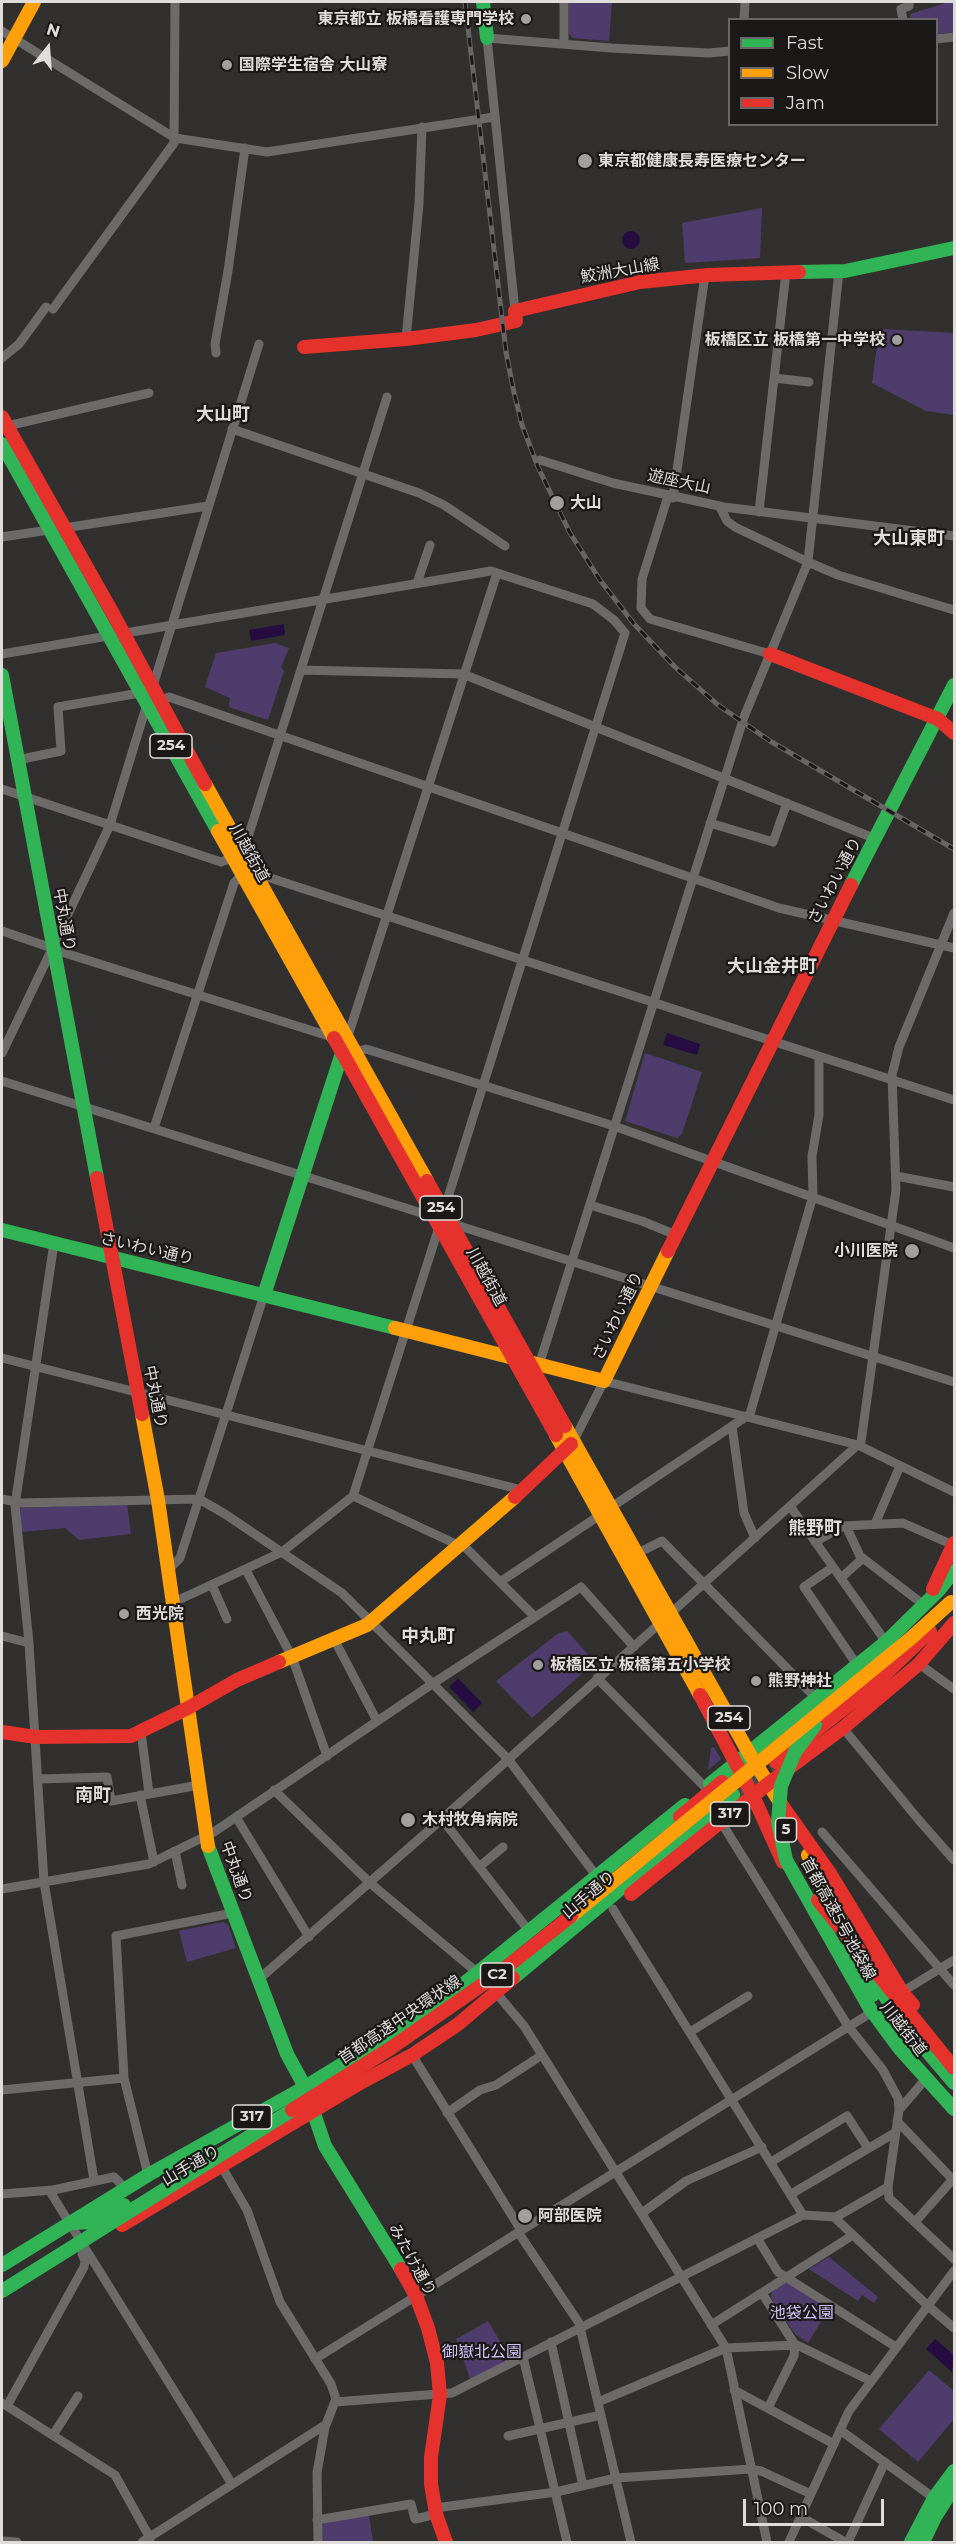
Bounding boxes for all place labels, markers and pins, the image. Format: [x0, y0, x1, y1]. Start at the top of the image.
place label: 東京都立 板橋看護専門学校 [317, 9, 514, 29]
marker: 東京都立 板橋看護専門学校 [519, 12, 533, 26]
place label: 国際学生宿舎 大山寮 [239, 55, 388, 75]
marker: 国際学生宿舎 大山寮 [220, 58, 234, 72]
place label: 東京都健康長寿医療センター [598, 151, 806, 171]
marker: 東京都健康長寿医療センター [576, 152, 594, 170]
place label: 板橋区立 板橋第一中学校 [704, 330, 885, 350]
marker: 板橋区立 板橋第一中学校 [890, 333, 904, 347]
place label: 大山 [570, 493, 602, 513]
marker: 大山 [548, 494, 566, 512]
place label: 小川医院 [834, 1241, 898, 1261]
marker: 小川医院 [903, 1242, 921, 1260]
place label: 西光院 [136, 1604, 184, 1624]
marker: 西光院 [117, 1607, 131, 1621]
place label: 板橋区立 板橋第五小学校 [550, 1655, 731, 1675]
marker: 板橋区立 板橋第五小学校 [531, 1658, 545, 1672]
place label: 熊野神社 [768, 1671, 832, 1691]
marker: 熊野神社 [749, 1674, 763, 1688]
place label: 木村牧角病院 [422, 1810, 518, 1830]
marker: 木村牧角病院 [399, 1811, 417, 1829]
place label: 阿部医院 [538, 2206, 602, 2226]
marker: 阿部医院 [516, 2207, 534, 2225]

